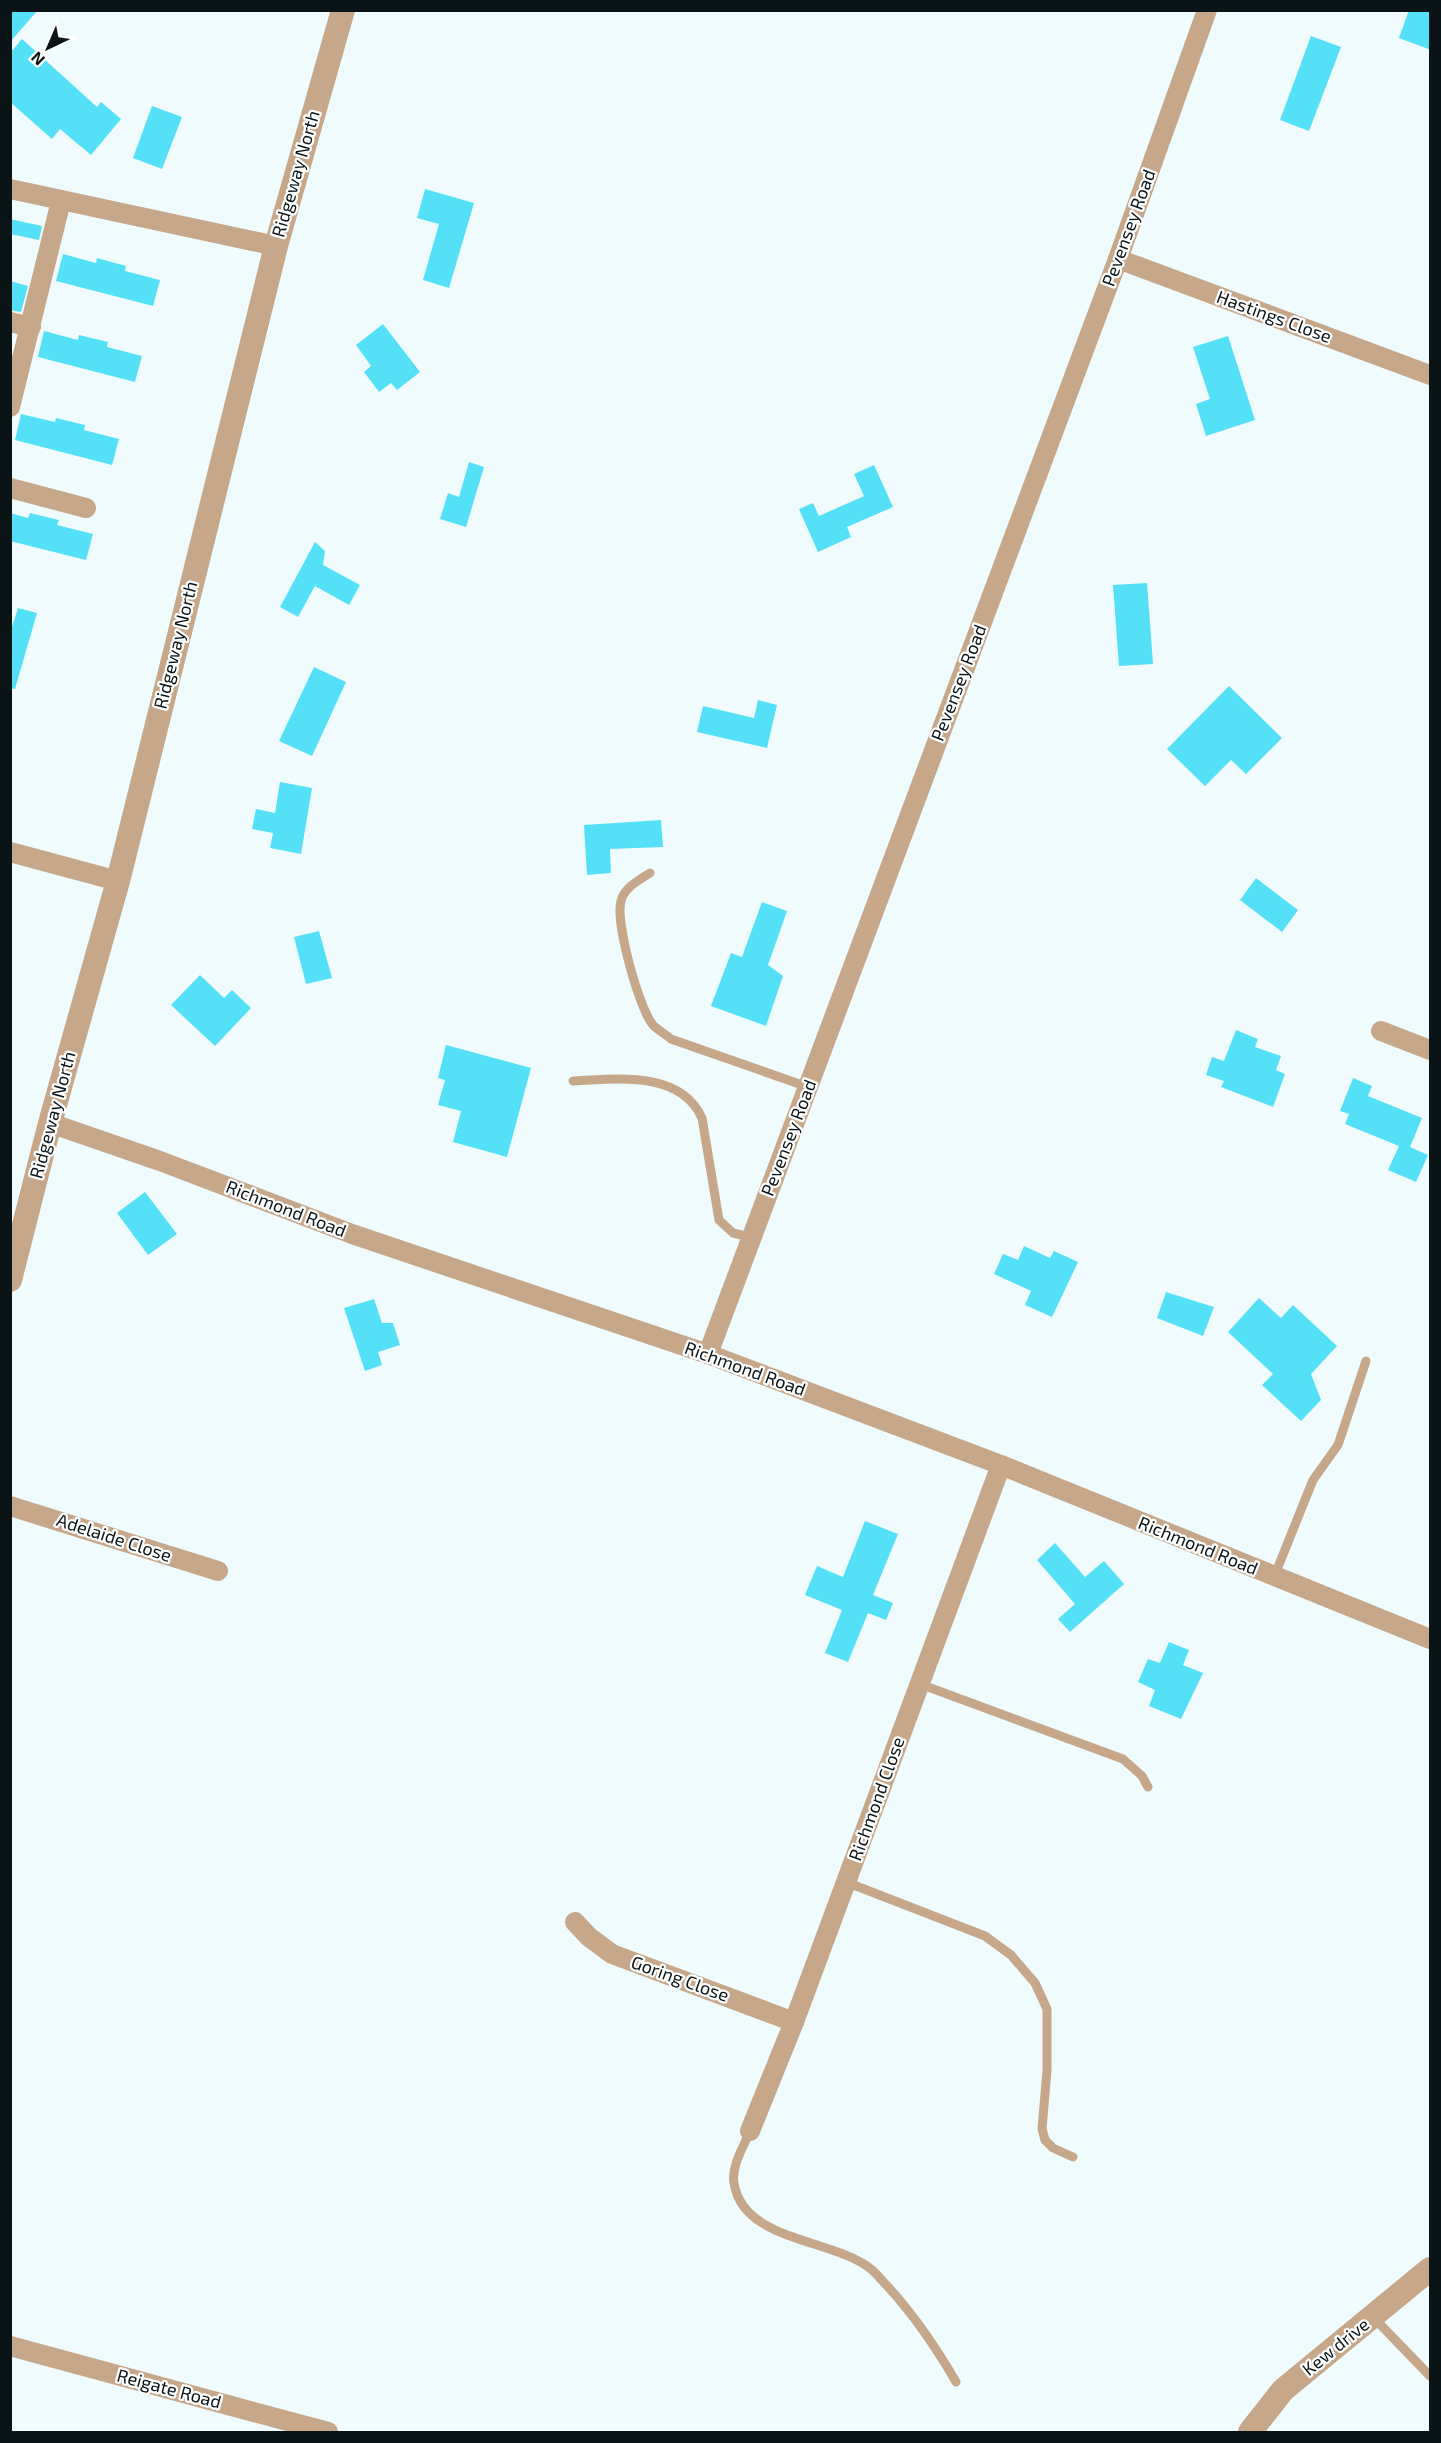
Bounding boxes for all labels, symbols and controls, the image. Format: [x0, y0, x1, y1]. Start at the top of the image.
north arrow [18, 18, 78, 78]
text: N [26, 48, 48, 70]
street label: Ridgeway North [266, 108, 324, 240]
street label: Pevensey Road [1097, 166, 1159, 289]
street label: Hastings Close [1214, 285, 1335, 347]
street label: Ridgeway North [149, 579, 202, 711]
street label: Pevensey Road [926, 621, 990, 744]
street label: Ridgeway North [24, 1049, 80, 1181]
street label: Pevensey Road [756, 1076, 820, 1199]
street label: Richmond Road [223, 1175, 350, 1241]
street label: Richmond Road [682, 1336, 809, 1400]
street label: Adelaide Close [54, 1508, 175, 1566]
street label: Richmond Road [1135, 1511, 1261, 1579]
street label: Richmond Close [843, 1734, 909, 1864]
street label: Goring Close [628, 1950, 732, 2006]
street label: Kew drive [1297, 2313, 1373, 2380]
street label: Reigate Road [115, 2364, 224, 2413]

